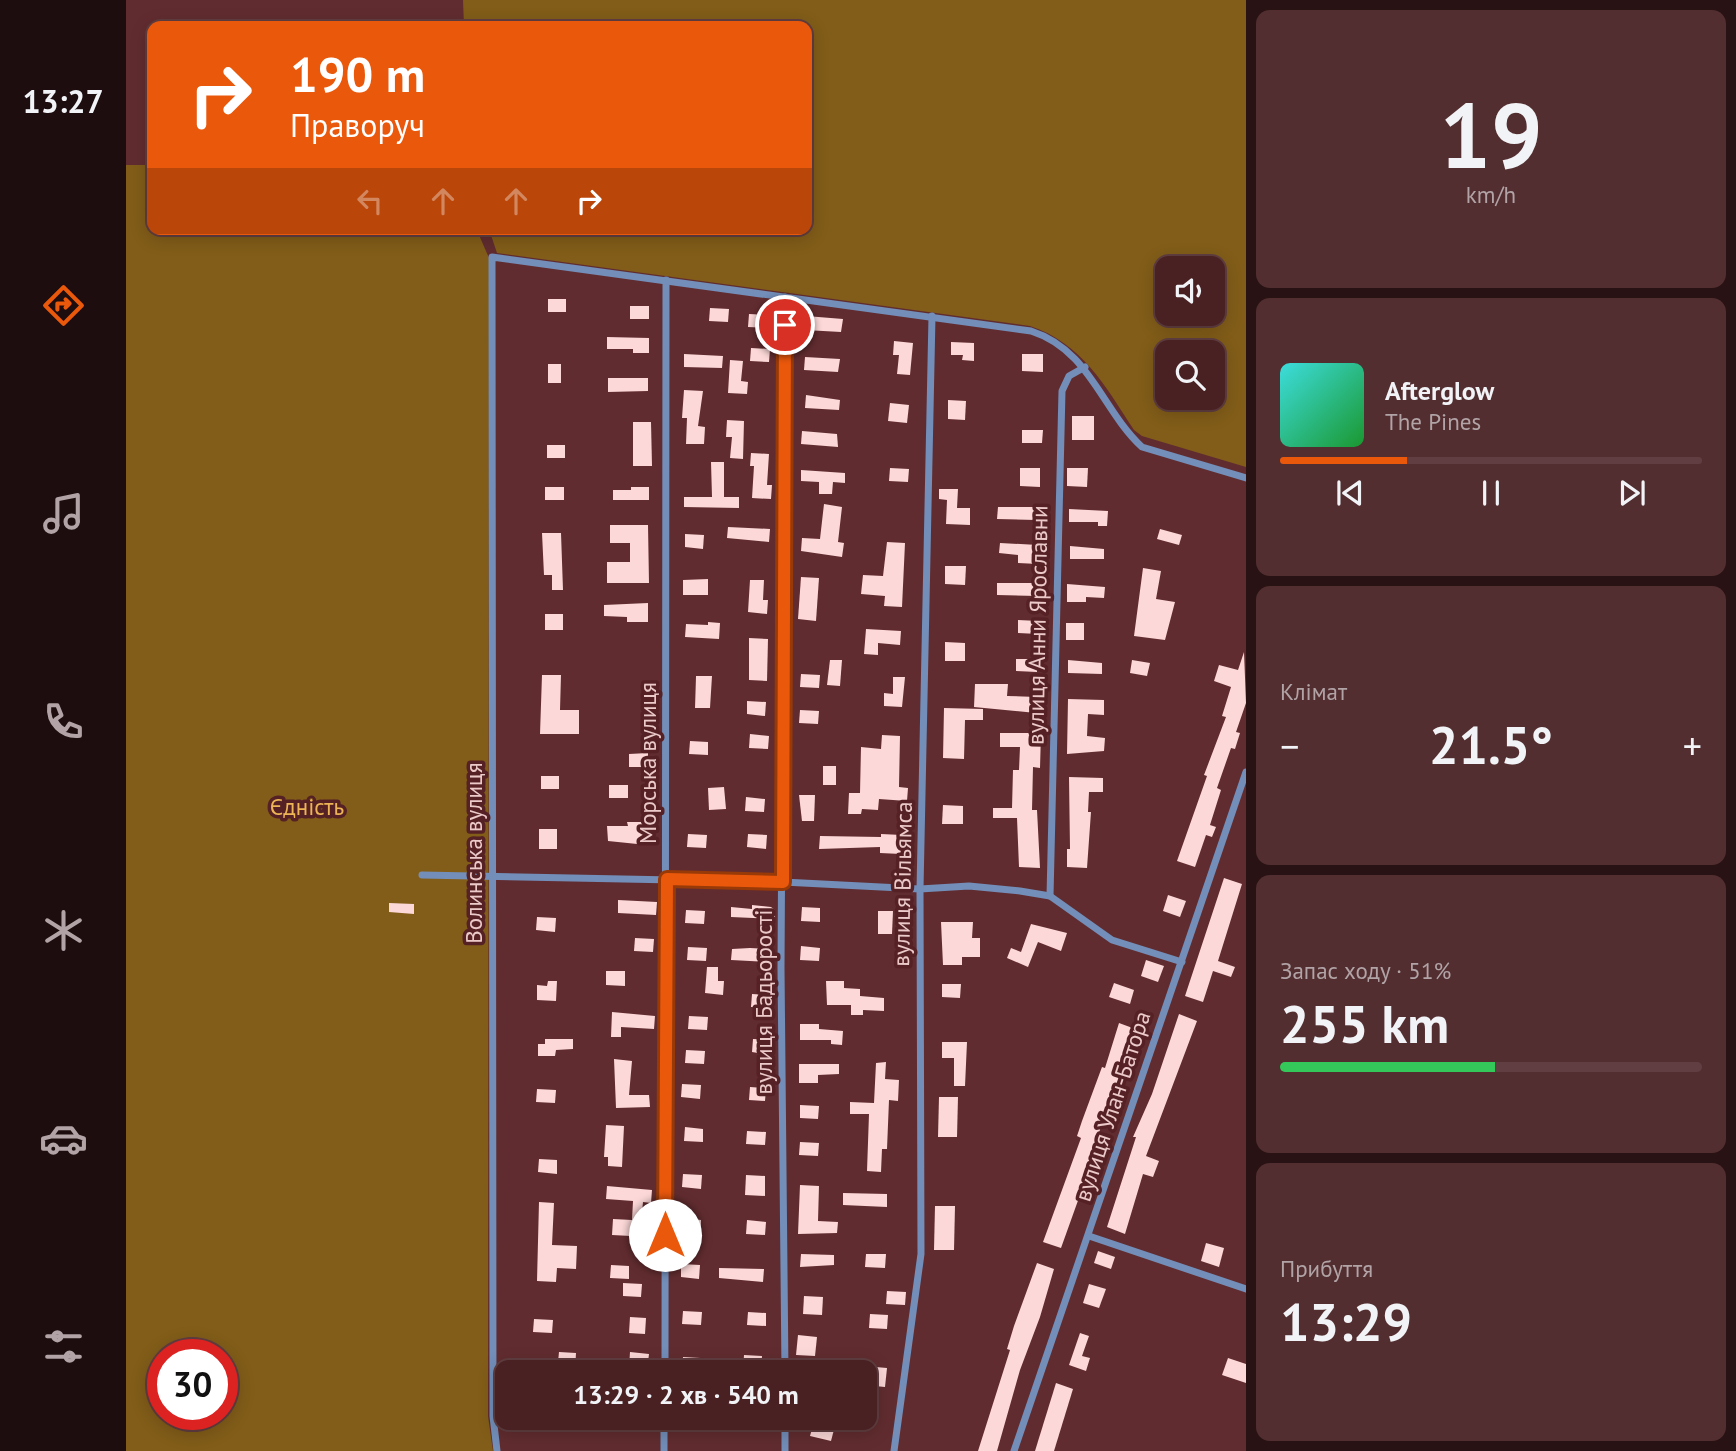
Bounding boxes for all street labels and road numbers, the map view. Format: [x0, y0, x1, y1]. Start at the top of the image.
street label: вулиця Анни Ярославни [1020, 505, 1054, 745]
street label: Морська вулиця [633, 682, 662, 844]
street label: Волинська вулиця [459, 762, 488, 944]
street label: вулиця Вільямса [886, 801, 918, 967]
street label: вулиця Бадьорості [749, 909, 778, 1095]
street label: вулиця Улан-Батора [1068, 1007, 1156, 1205]

